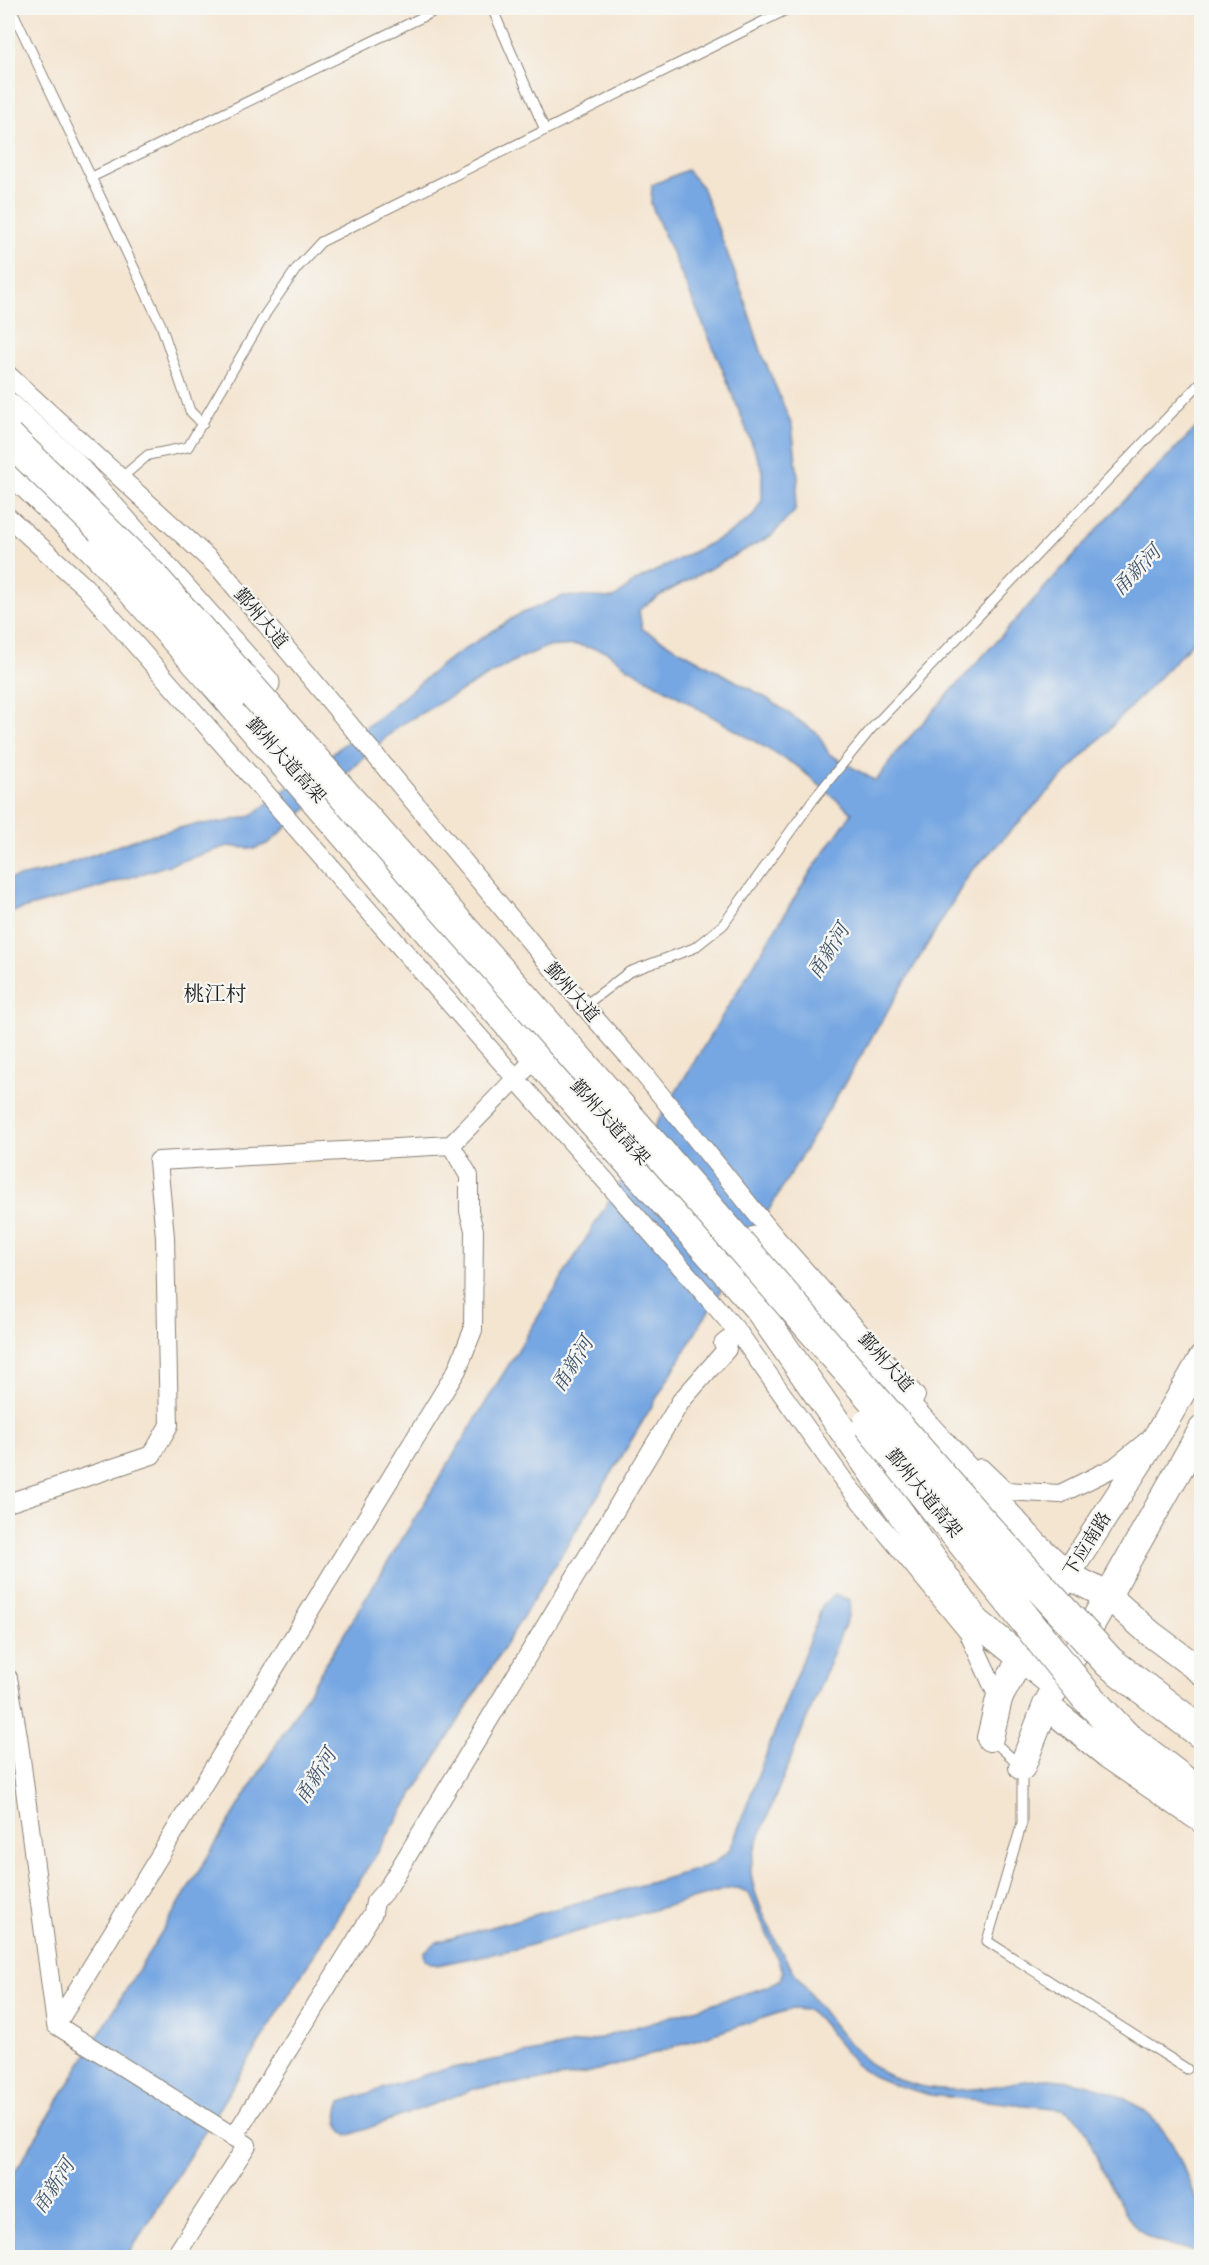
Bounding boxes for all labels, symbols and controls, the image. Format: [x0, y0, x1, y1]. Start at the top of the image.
water label: 甬新河 [1108, 539, 1168, 600]
street label: 鄞州大道 [230, 584, 292, 652]
street label: 鄞州大道高架 [242, 713, 330, 807]
water label: 甬新河 [804, 918, 856, 983]
street label: 鄞州大道 [541, 958, 603, 1026]
district label: 桃江村 [184, 983, 247, 1006]
street label: 鄞州大道高架 [566, 1075, 654, 1169]
street label: 鄞州大道 [854, 1329, 918, 1395]
water label: 甬新河 [548, 1331, 600, 1396]
street label: 鄞州大道高架 [882, 1445, 966, 1541]
street label: 下应南路 [1059, 1508, 1115, 1580]
water label: 甬新河 [291, 1743, 343, 1808]
water label: 甬新河 [28, 2153, 81, 2218]

